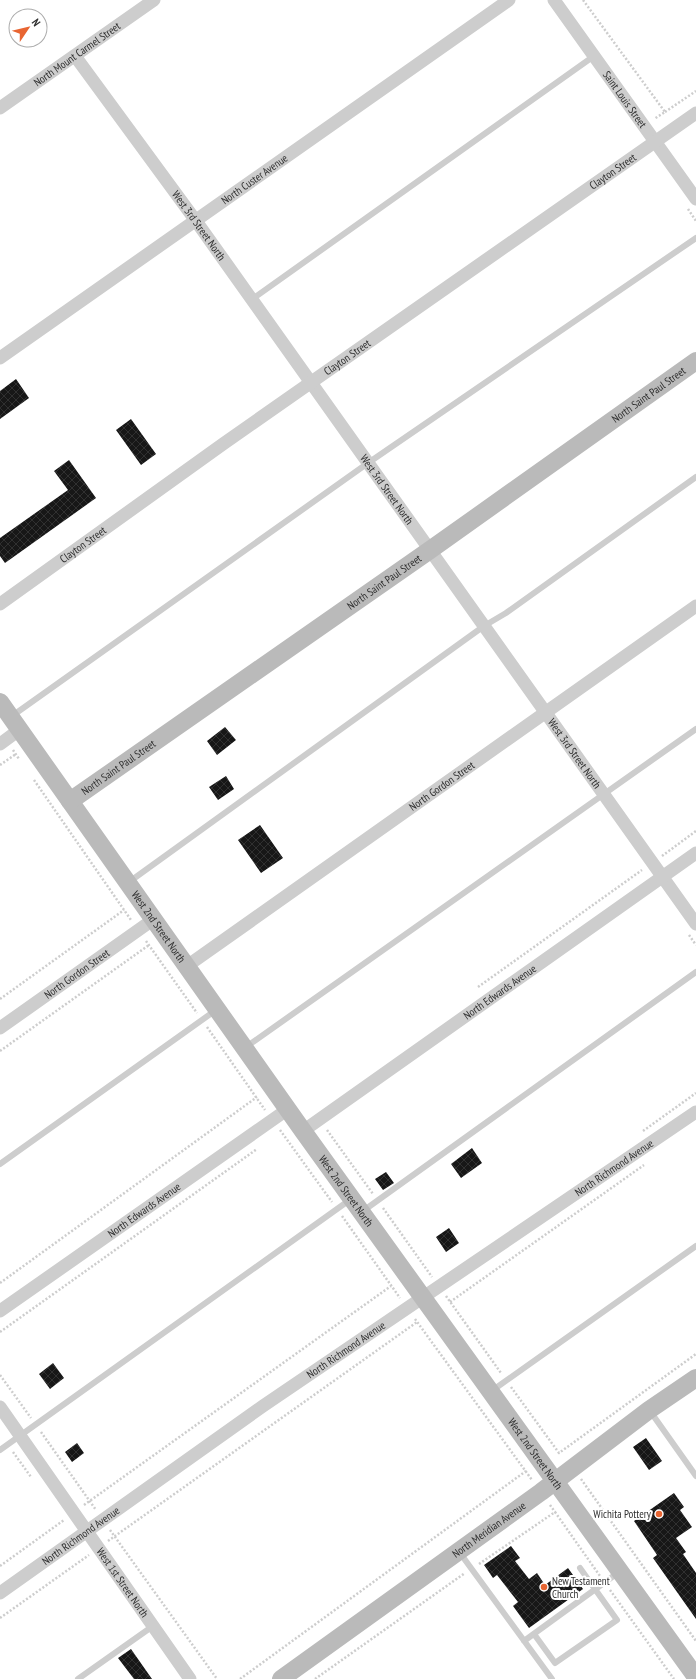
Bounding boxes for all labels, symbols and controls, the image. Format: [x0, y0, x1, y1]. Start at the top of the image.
north arrow [8, 8, 48, 48]
street label: North Mount Carmel Street [31, 19, 123, 89]
street label: Saint Louis Street [600, 68, 650, 130]
street label: Clayton Street [587, 150, 639, 193]
street label: North Custer Avenue [218, 151, 291, 207]
street label: West 3rd Street North [169, 188, 229, 263]
street label: Clayton Street [321, 336, 373, 378]
street label: North Saint Paul Street [609, 364, 688, 426]
street label: West 3rd Street North [357, 452, 417, 527]
street label: Clayton Street [57, 523, 109, 566]
street label: North Saint Paul Street [344, 551, 424, 613]
street label: West 3rd Street North [545, 716, 604, 791]
street label: North Saint Paul Street [78, 736, 158, 798]
street label: North Gordon Street [406, 758, 477, 814]
street label: West 2nd Street North [129, 888, 189, 965]
street label: North Gordon Street [41, 946, 112, 1002]
street label: North Edwards Avenue [461, 961, 539, 1022]
street label: North Richmond Avenue [572, 1136, 656, 1199]
street label: West 2nd Street North [316, 1152, 377, 1229]
street label: North Edwards Avenue [105, 1179, 184, 1240]
street label: North Richmond Avenue [304, 1318, 388, 1381]
street label: West 2nd Street North [505, 1415, 566, 1492]
street label: North Meridian Avenue [449, 1498, 529, 1561]
street label: North Richmond Avenue [39, 1503, 123, 1568]
place label: Wichita Pottery [593, 1507, 652, 1521]
marker: Wichita Pottery [654, 1509, 664, 1519]
street label: West 1st Street North [93, 1545, 152, 1620]
place label: New Testament Church [552, 1574, 610, 1601]
marker: New Testament Church [539, 1582, 549, 1592]

